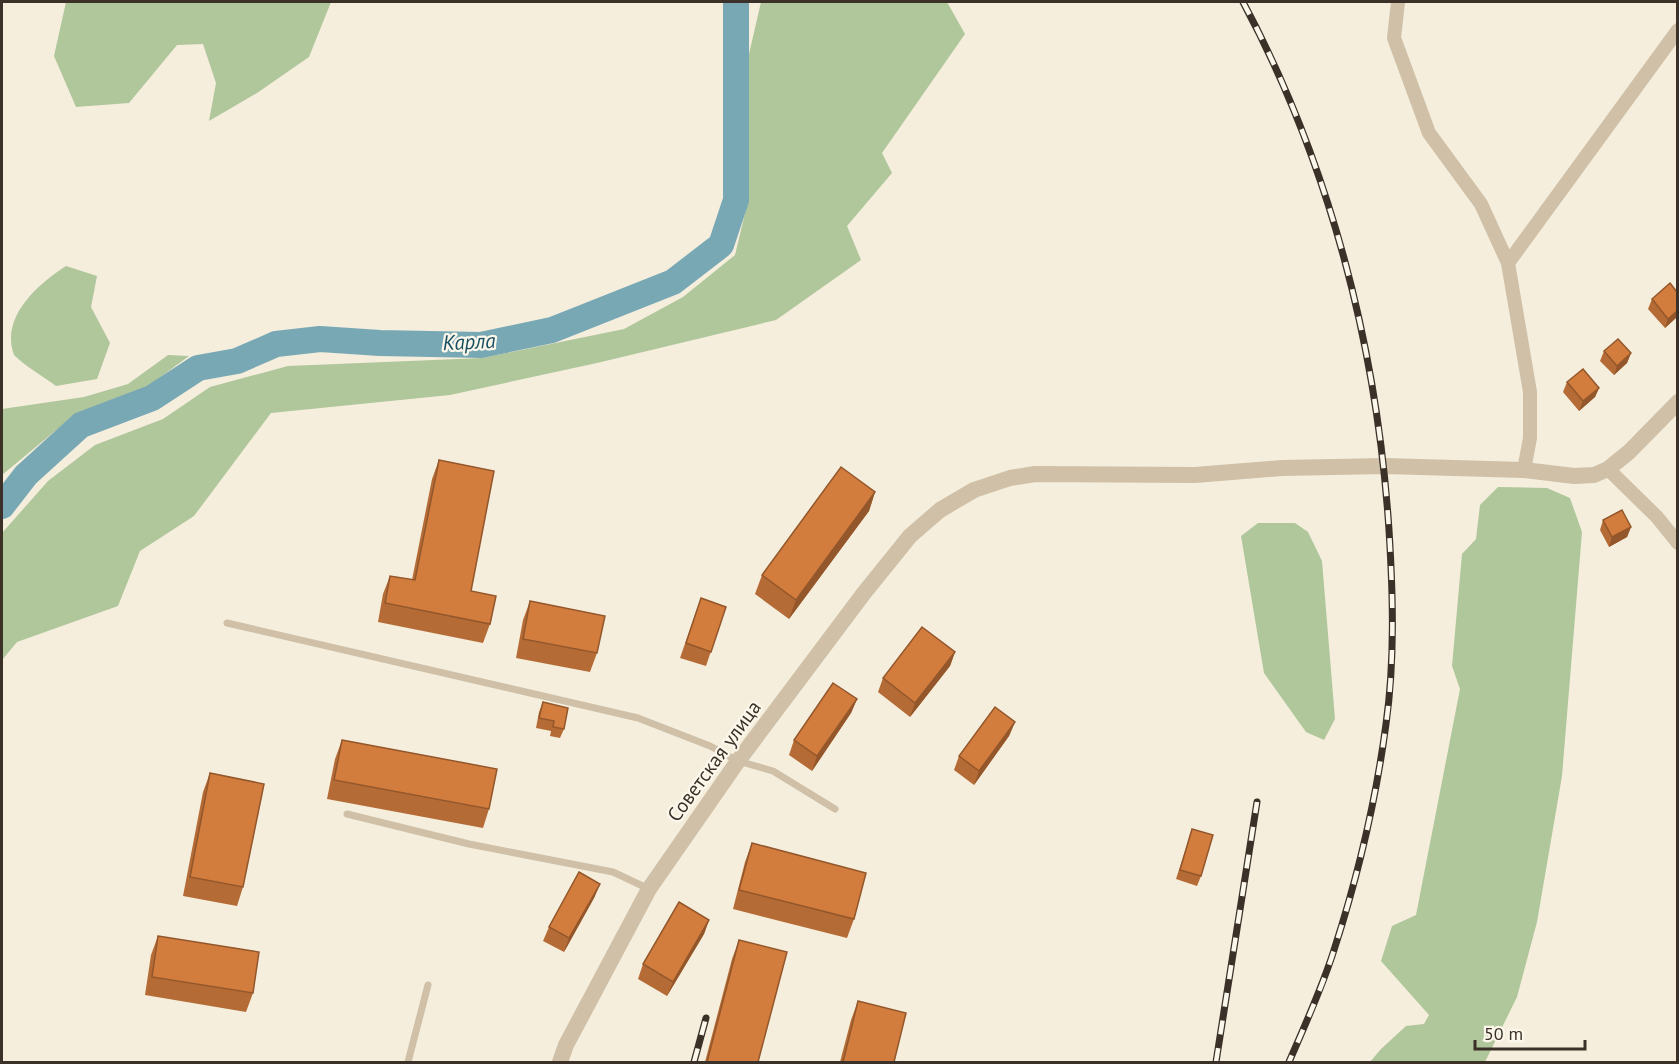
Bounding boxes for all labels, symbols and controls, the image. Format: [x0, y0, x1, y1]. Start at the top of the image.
water label: Карла [442, 327, 497, 356]
street label: Советская улица [661, 695, 767, 827]
scale bar [1475, 1013, 1584, 1051]
text: 50 m [1484, 1022, 1523, 1045]

